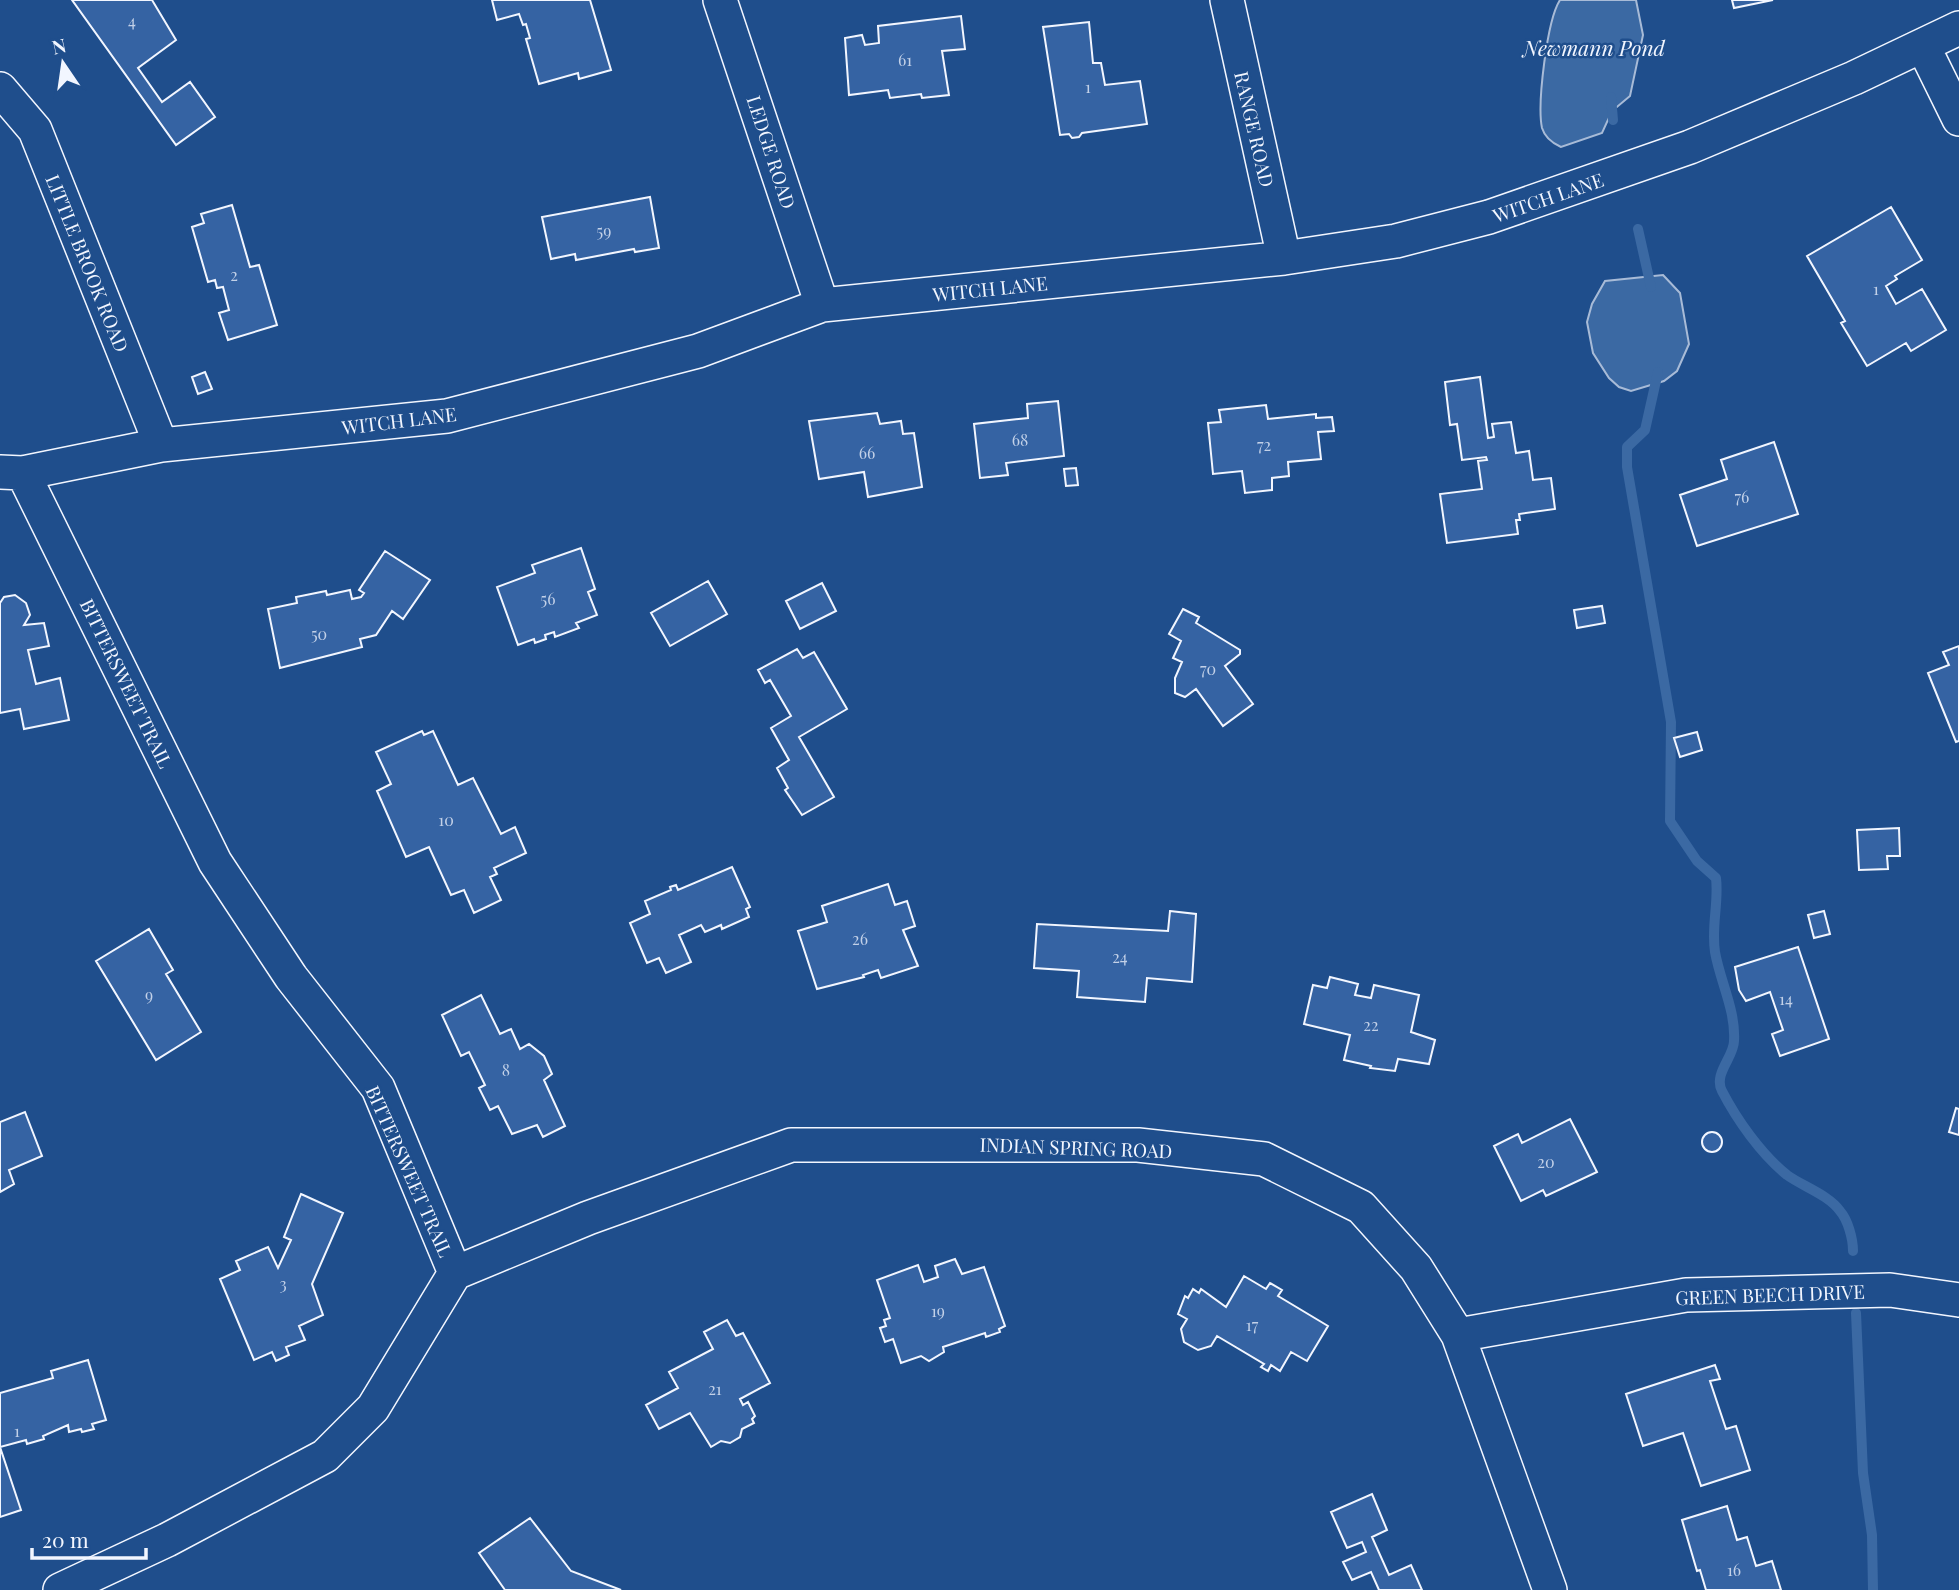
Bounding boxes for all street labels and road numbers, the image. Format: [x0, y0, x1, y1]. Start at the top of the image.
street label: RANGE ROAD [1229, 68, 1281, 190]
street label: LEDGE ROAD [741, 92, 803, 212]
street label: WITCH LANE [1488, 166, 1607, 228]
street label: LITTLE BROOK ROAD [40, 170, 136, 356]
street label: WITCH LANE [930, 269, 1049, 307]
street label: WITCH LANE [339, 400, 458, 440]
street label: BITTERSWEET TRAIL [75, 594, 179, 772]
street label: BITTERSWEET TRAIL [360, 1081, 460, 1261]
street label: INDIAN SPRING ROAD [979, 1131, 1173, 1163]
street label: GREEN BEECH DRIVE [1675, 1278, 1865, 1310]

